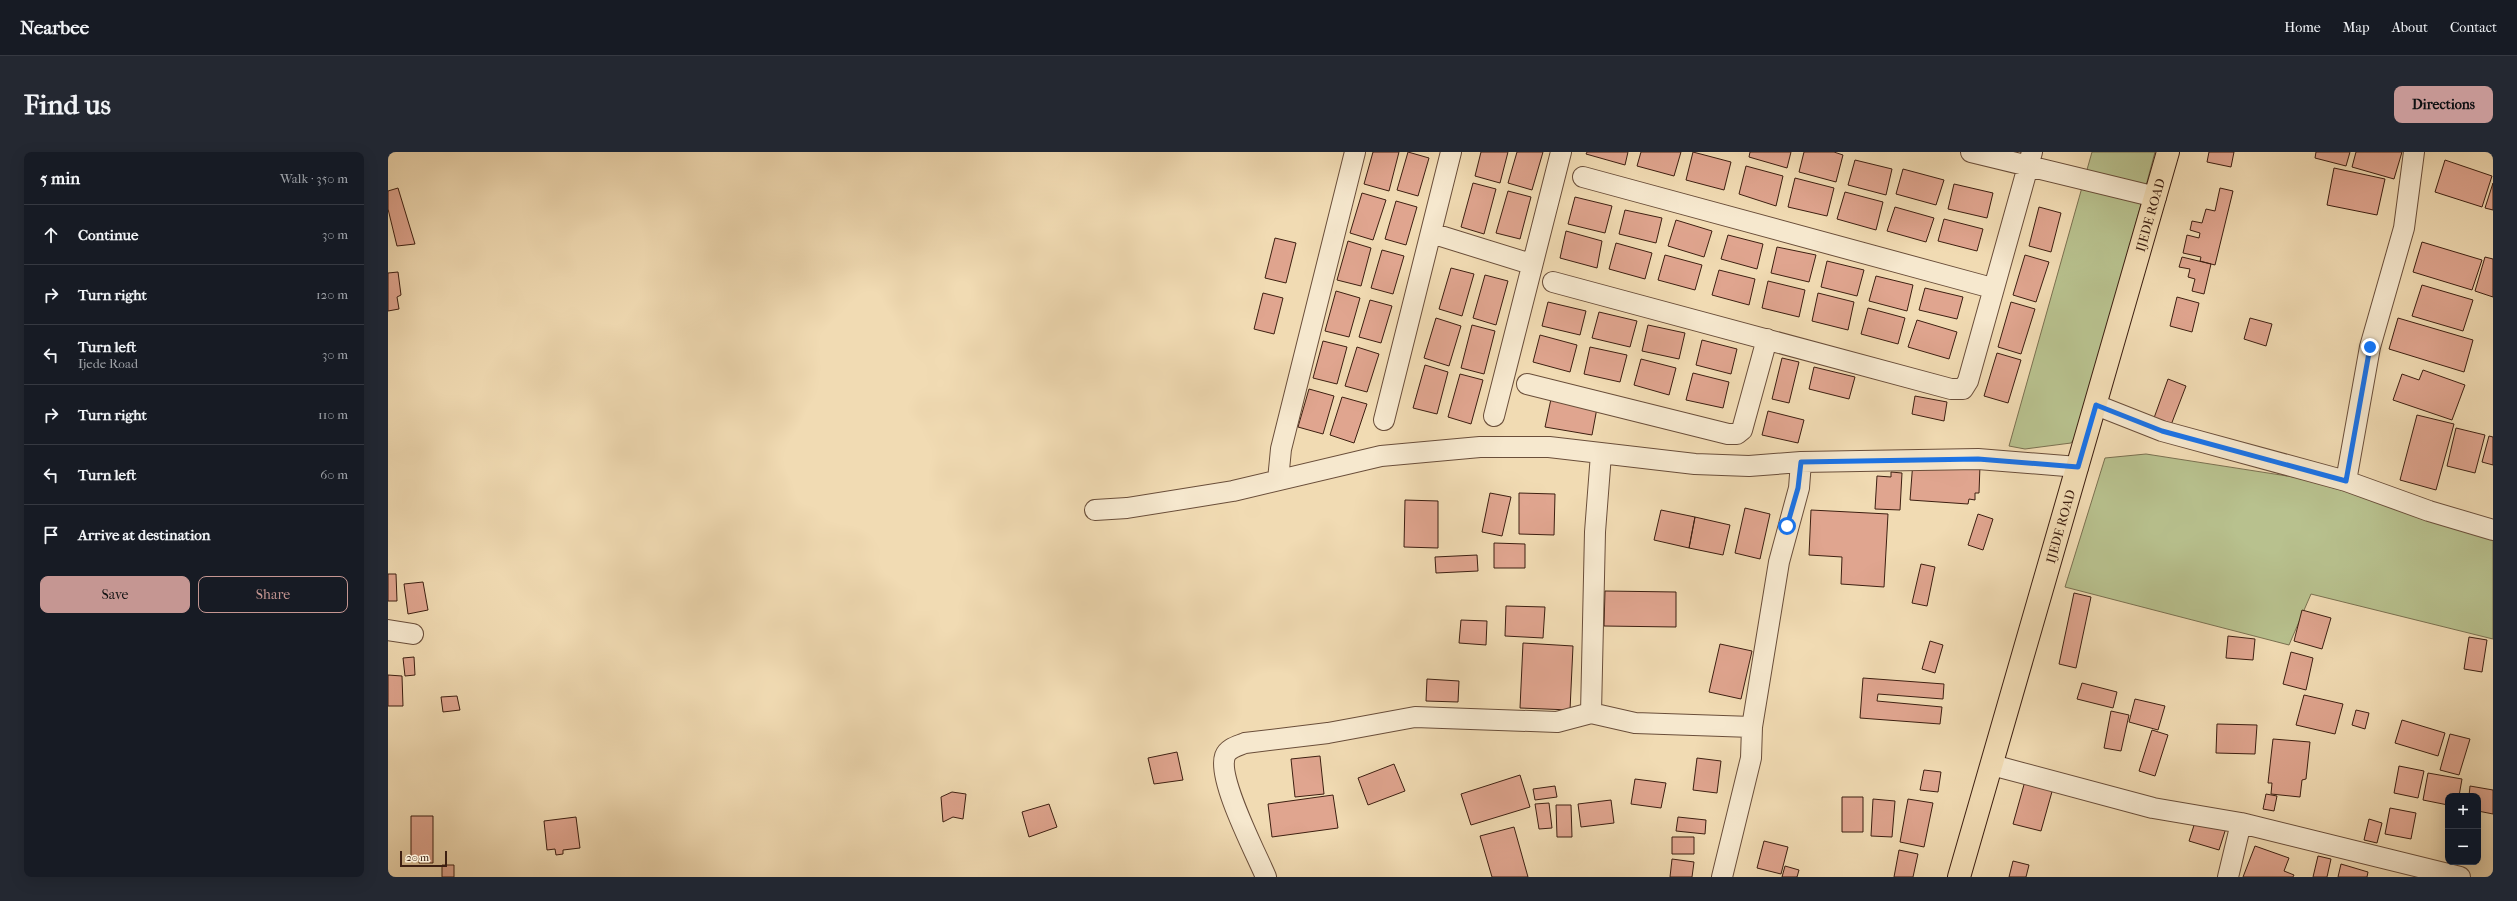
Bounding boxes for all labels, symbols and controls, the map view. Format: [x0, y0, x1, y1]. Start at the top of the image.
text: Nearbee [20, 17, 89, 39]
text: Home [2284, 19, 2321, 36]
text: Map [2343, 19, 2370, 36]
text: About [2392, 19, 2428, 36]
text: Contact [2450, 19, 2497, 36]
button: Directions [2394, 86, 2493, 123]
text: Find us [24, 88, 111, 121]
text: 5 min [40, 168, 80, 188]
text: Walk · 350 m [280, 171, 348, 186]
street label: IJEDE ROAD [2132, 176, 2168, 254]
icon: ahead [40, 224, 62, 246]
text: Continue [78, 226, 138, 244]
text: 30 m [322, 227, 348, 242]
icon: right [40, 284, 62, 306]
text: Turn right [78, 286, 147, 304]
text: 120 m [316, 287, 348, 302]
text: Turn left [78, 338, 136, 356]
route end [2361, 338, 2379, 356]
icon: left [40, 344, 62, 366]
text: 30 m [322, 347, 348, 362]
text: Ijede Road [78, 356, 138, 371]
icon: right [40, 404, 62, 426]
text: Turn right [78, 406, 147, 424]
text: 110 m [318, 407, 348, 422]
icon: left [40, 464, 62, 486]
text: Turn left [78, 466, 136, 484]
text: 60 m [320, 467, 348, 482]
street label: IJEDE ROAD [2042, 488, 2078, 565]
route start [1778, 517, 1796, 535]
icon: arrive [40, 524, 62, 546]
text: Arrive at destination [78, 526, 210, 544]
button: Save [40, 576, 190, 613]
button: Share [198, 576, 348, 613]
map controls [2445, 793, 2481, 865]
button: + [2445, 793, 2481, 829]
button: − [2445, 829, 2481, 865]
scale bar [400, 849, 447, 868]
text: 20 m [406, 851, 429, 864]

